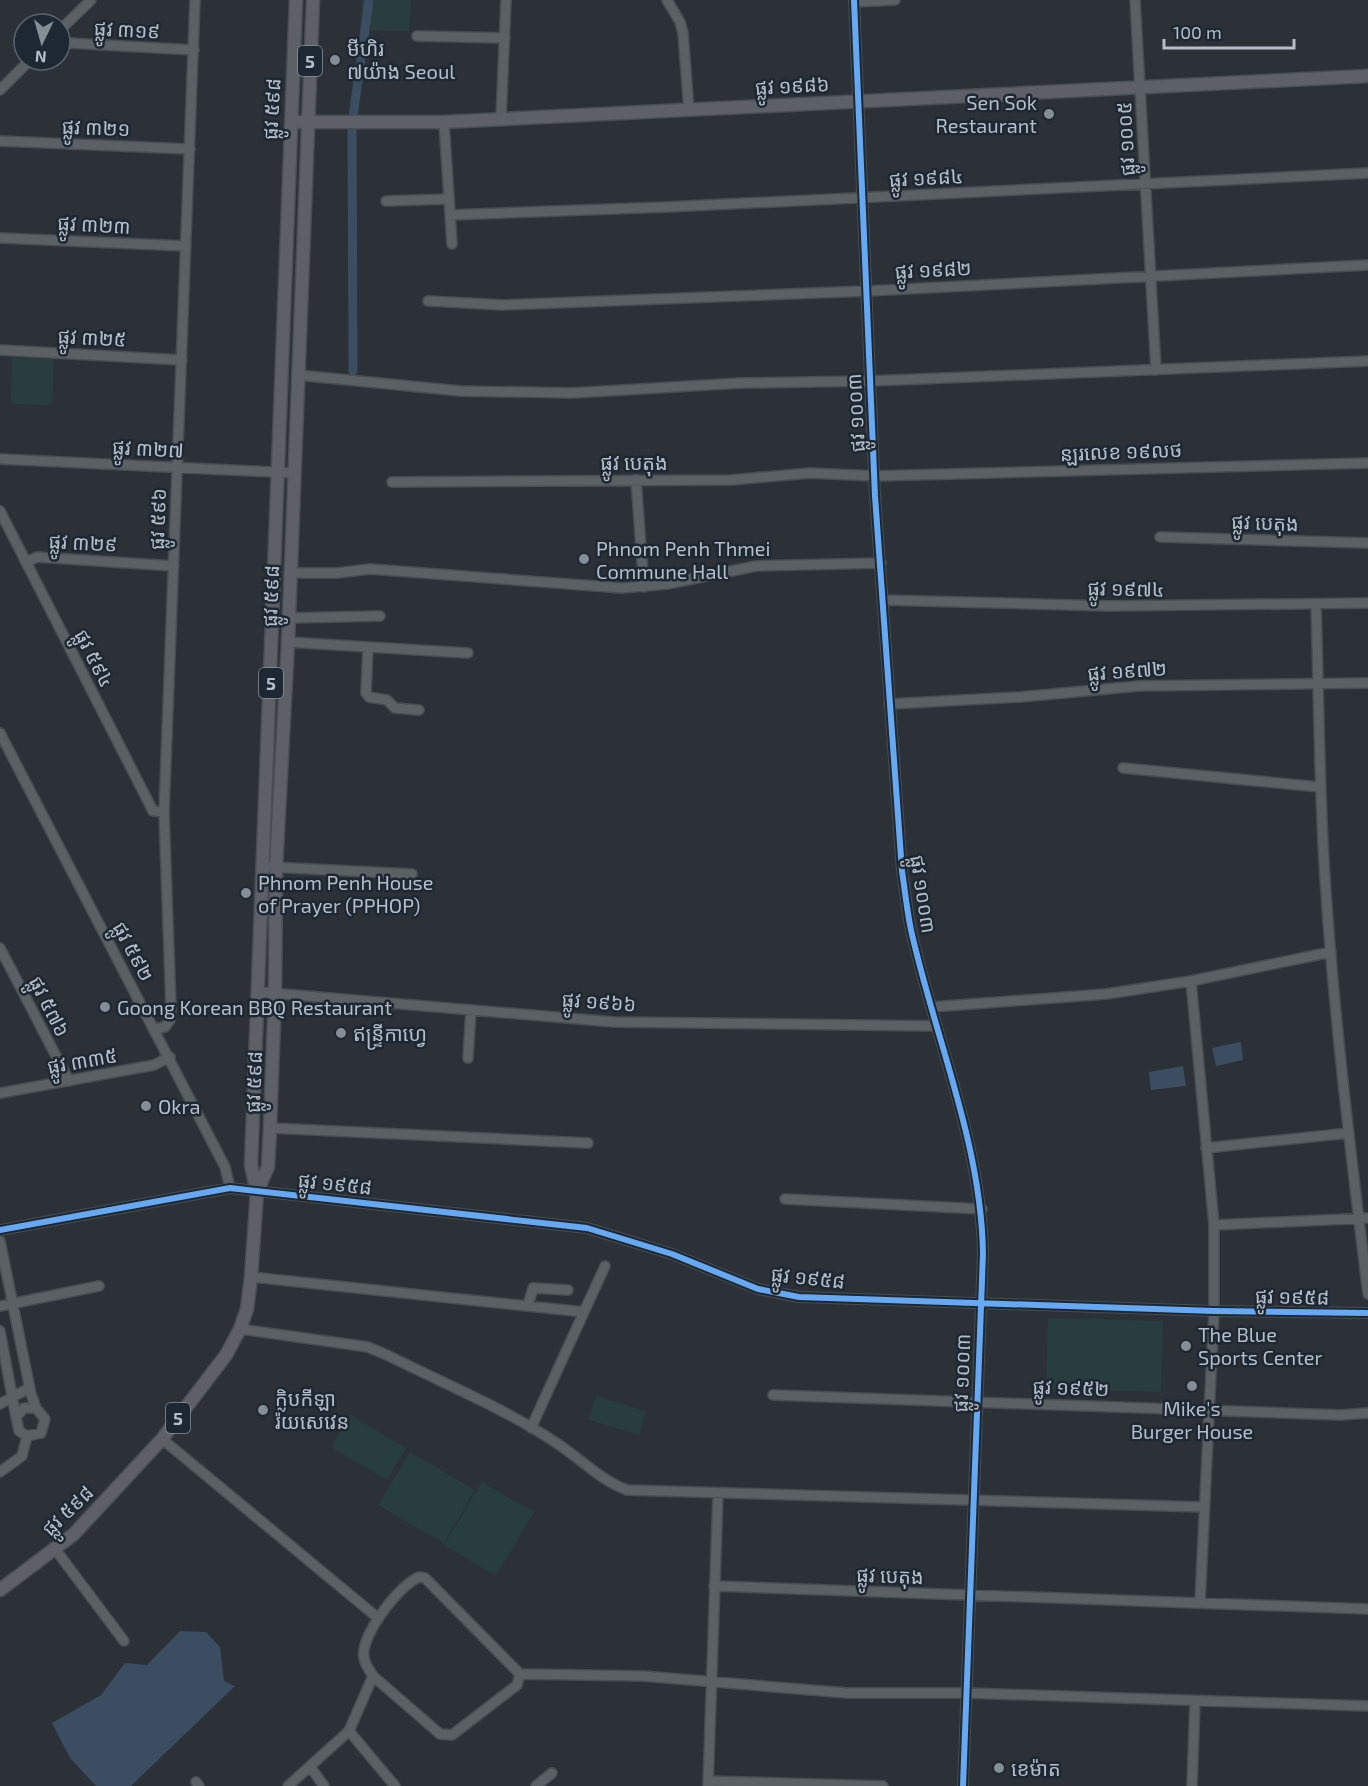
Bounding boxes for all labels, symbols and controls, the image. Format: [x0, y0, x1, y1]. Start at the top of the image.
north arrow [12, 12, 72, 72]
scale bar [1164, 12, 1294, 50]
street label: ផ្លូវ ៣១៩ [93, 15, 161, 51]
text: 100 m [1173, 21, 1222, 43]
place label: មីហិរ ៧យ៉ាង Seoul [347, 36, 455, 83]
road number: 5 [298, 46, 322, 76]
text: N [34, 47, 47, 67]
marker: មីហិរ ៧យ៉ាង Seoul [328, 53, 342, 67]
street label: ផ្លូវ ១៩៨៦ [754, 71, 830, 107]
street label: ផ្លូវ ៥៩៨ [257, 78, 293, 141]
place label: Sen Sok Restaurant [936, 90, 1037, 137]
street label: ផ្លូវ ១០០៥ [1111, 101, 1147, 177]
marker: Sen Sok Restaurant [1042, 107, 1056, 121]
street label: ផ្លូវ ៣២១ [61, 114, 131, 148]
street label: ផ្លូវ ១៩៨៤ [888, 163, 964, 199]
street label: ផ្លូវ ៣២៣ [56, 210, 131, 246]
street label: ផ្លូវ ១៩៨២ [894, 255, 972, 291]
street label: ផ្លូវ ៣២៥ [57, 323, 127, 359]
street label: ផ្លូវ ១០០៣ [841, 373, 877, 453]
street label: ផ្លូវ ៣២៧ [111, 434, 184, 470]
street label: ន្ឡរលេខ ១៩លថ [1059, 437, 1183, 466]
street label: ផ្លូវ បេតុង [600, 450, 668, 482]
street label: ផ្លូវ ៥៩៦ [144, 488, 178, 551]
street label: ផ្លូវ បេតុង [1231, 509, 1299, 543]
street label: ផ្លូវ ៣២៩ [48, 528, 118, 564]
place label: Phnom Penh Thmei Commune Hall [596, 536, 771, 583]
marker: Phnom Penh Thmei Commune Hall [577, 552, 591, 566]
street label: ផ្លូវ ៥៩៨ [257, 565, 291, 628]
street label: ផ្លូវ ១៩៧៤ [1087, 575, 1165, 609]
street label: ផ្លូវ ៥៩៤ [63, 625, 120, 695]
street label: ផ្លូវ ១៩៧២ [1086, 655, 1168, 693]
road number: 5 [259, 668, 283, 698]
street label: ផ្លូវ ១០០៣ [898, 853, 942, 936]
place label: Phnom Penh House of Prayer (PPHOP) [258, 870, 434, 917]
marker: Phnom Penh House of Prayer (PPHOP) [239, 886, 253, 900]
street label: ផ្លូវ ៥៩២ [101, 917, 160, 989]
street label: ផ្លូវ ៥៧៦ [18, 972, 75, 1044]
street label: ផ្លូវ ១៩៦៦ [560, 986, 637, 1023]
place label: Goong Korean BBQ Restaurant [117, 995, 392, 1019]
marker: Goong Korean BBQ Restaurant [98, 1000, 112, 1014]
place label: ឥន្ទ្រីកាហ្វេ [353, 1021, 427, 1050]
marker: ឥន្ទ្រីកាហ្វេ [334, 1026, 348, 1040]
street label: ផ្លូវ ៣៣៥ [45, 1042, 120, 1086]
street label: ផ្លូវ ៥៩៨ [240, 1051, 274, 1114]
place label: Okra [158, 1094, 201, 1118]
marker: Okra [139, 1099, 153, 1113]
street label: ផ្លូវ ១៩៥៨ [296, 1167, 373, 1207]
street label: ផ្លូវ ១៩៥៨ [769, 1261, 846, 1301]
street label: ផ្លូវ ១៩៥៨ [1254, 1283, 1329, 1317]
place label: The Blue Sports Center [1198, 1322, 1323, 1369]
street label: ផ្លូវ ១០០៣ [948, 1333, 982, 1413]
marker: The Blue Sports Center [1179, 1339, 1193, 1353]
street label: ផ្លូវ ១៩៥២ [1032, 1374, 1110, 1408]
marker: Mike's Burger House [1185, 1379, 1199, 1393]
place label: ក្លិបកីឡា រ៉យសេវេន [275, 1386, 349, 1433]
place label: Mike's Burger House [1131, 1396, 1253, 1443]
road number: 5 [166, 1403, 190, 1433]
marker: ក្លិបកីឡា រ៉យសេវេន [256, 1403, 270, 1417]
street label: ផ្លូវ ៥៩៨ [36, 1480, 103, 1546]
street label: ផ្លូវ បេតុង [856, 1562, 924, 1596]
place label: ខេម៉ាត [1011, 1756, 1061, 1780]
marker: ខេម៉ាត [992, 1761, 1006, 1775]

